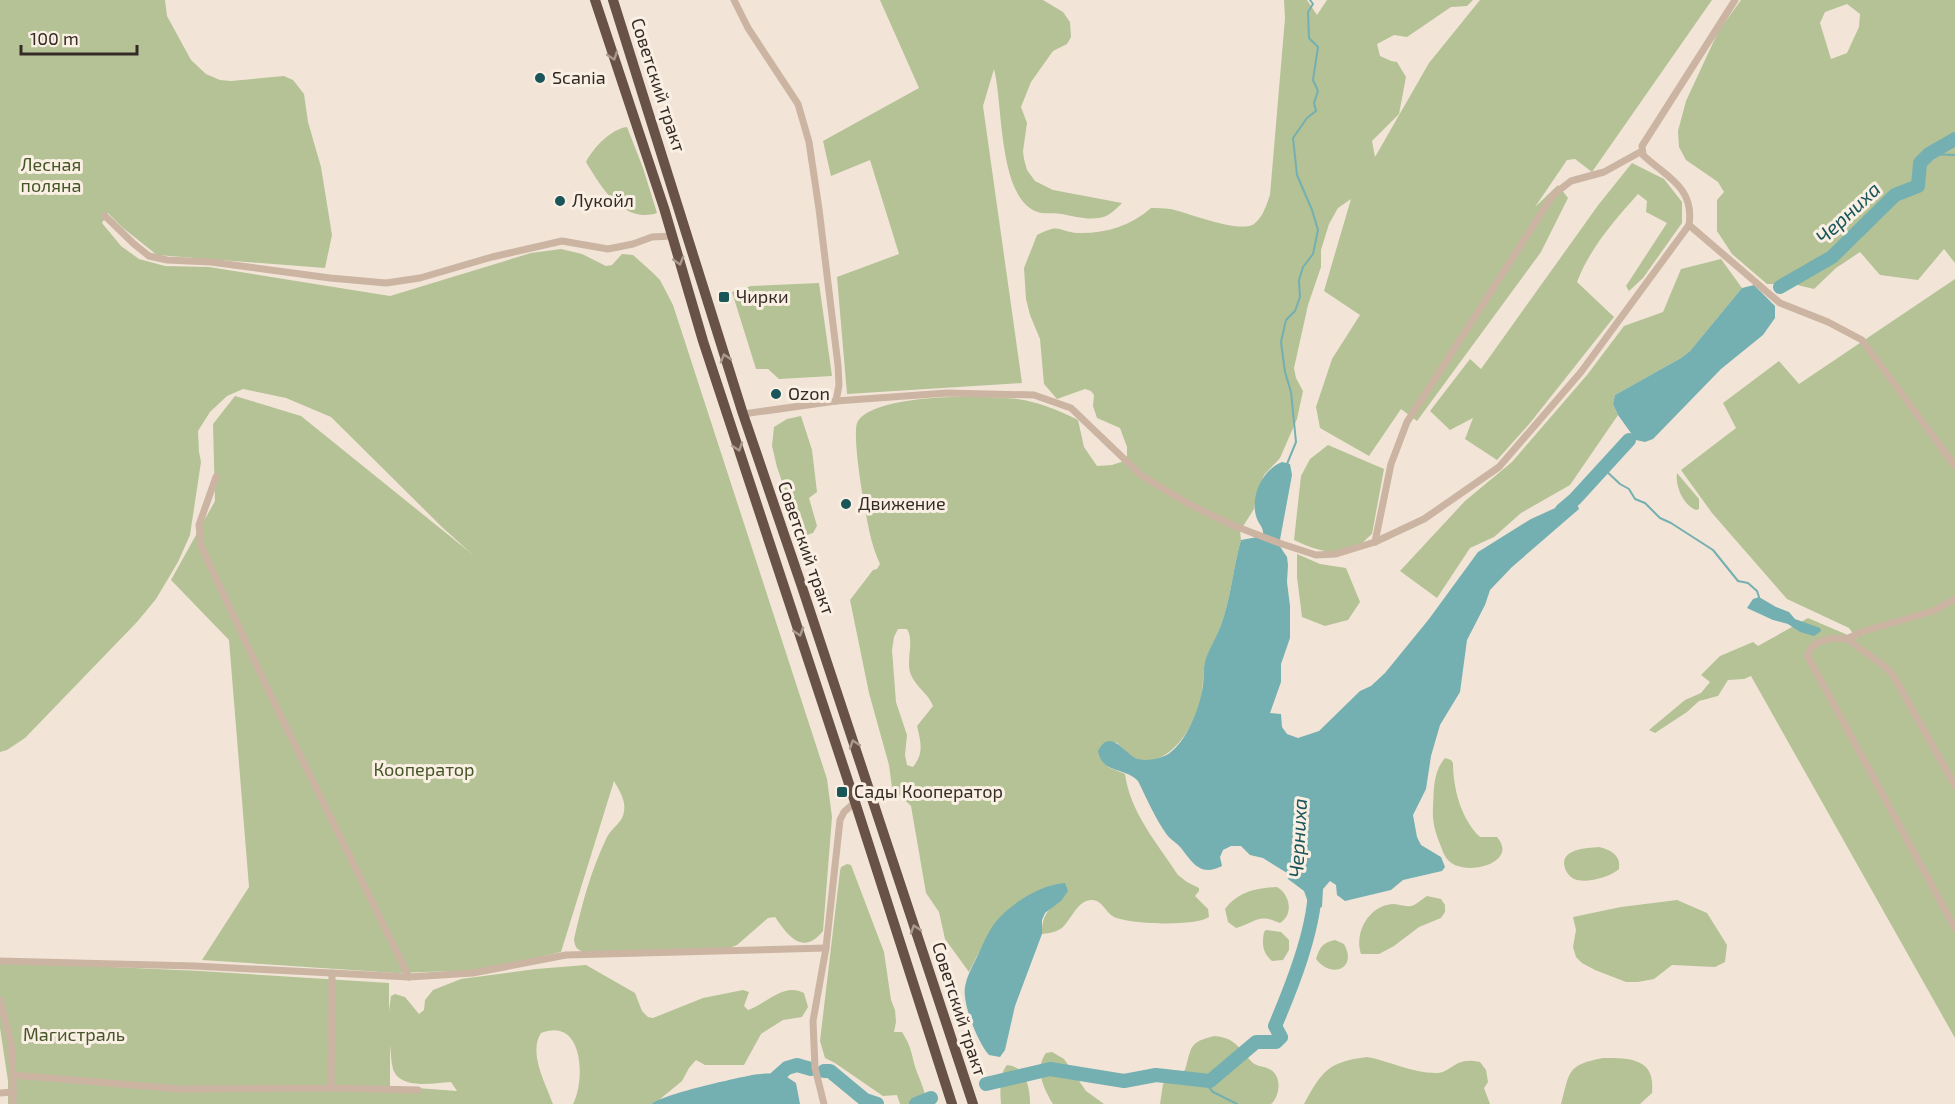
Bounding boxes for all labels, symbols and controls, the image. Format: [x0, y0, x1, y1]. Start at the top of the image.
street label: Советский тракт [627, 15, 691, 155]
scale bar [21, 18, 136, 56]
text: 100 m [30, 27, 79, 49]
one-way arrow [606, 50, 619, 61]
place label: Scania [552, 66, 606, 88]
marker: Scania [533, 71, 547, 85]
park label: Лесная поляна [21, 153, 81, 196]
water label: Черниха [1810, 176, 1885, 248]
place label: Лукойл [572, 189, 634, 211]
marker: Лукойл [553, 194, 567, 208]
one-way arrow [672, 255, 684, 266]
place label: Чирки [736, 285, 789, 307]
marker: Чирки [717, 290, 731, 304]
one-way arrow [720, 353, 732, 364]
place label: Ozon [788, 382, 830, 404]
marker: Ozon [769, 387, 783, 401]
one-way arrow [731, 441, 743, 452]
street label: Советский тракт [774, 478, 840, 617]
place label: Движение [858, 492, 946, 514]
marker: Движение [839, 497, 853, 511]
one-way arrow [792, 626, 804, 637]
one-way arrow [849, 739, 861, 750]
park label: Кооператор [373, 758, 475, 780]
place label: Сады Кооператор [854, 780, 1003, 802]
marker: Сады Кооператор [835, 785, 849, 799]
water label: Черниха [1283, 798, 1311, 878]
one-way arrow [909, 924, 922, 935]
street label: Советский тракт [928, 939, 992, 1079]
park label: Магистраль [23, 1023, 125, 1045]

